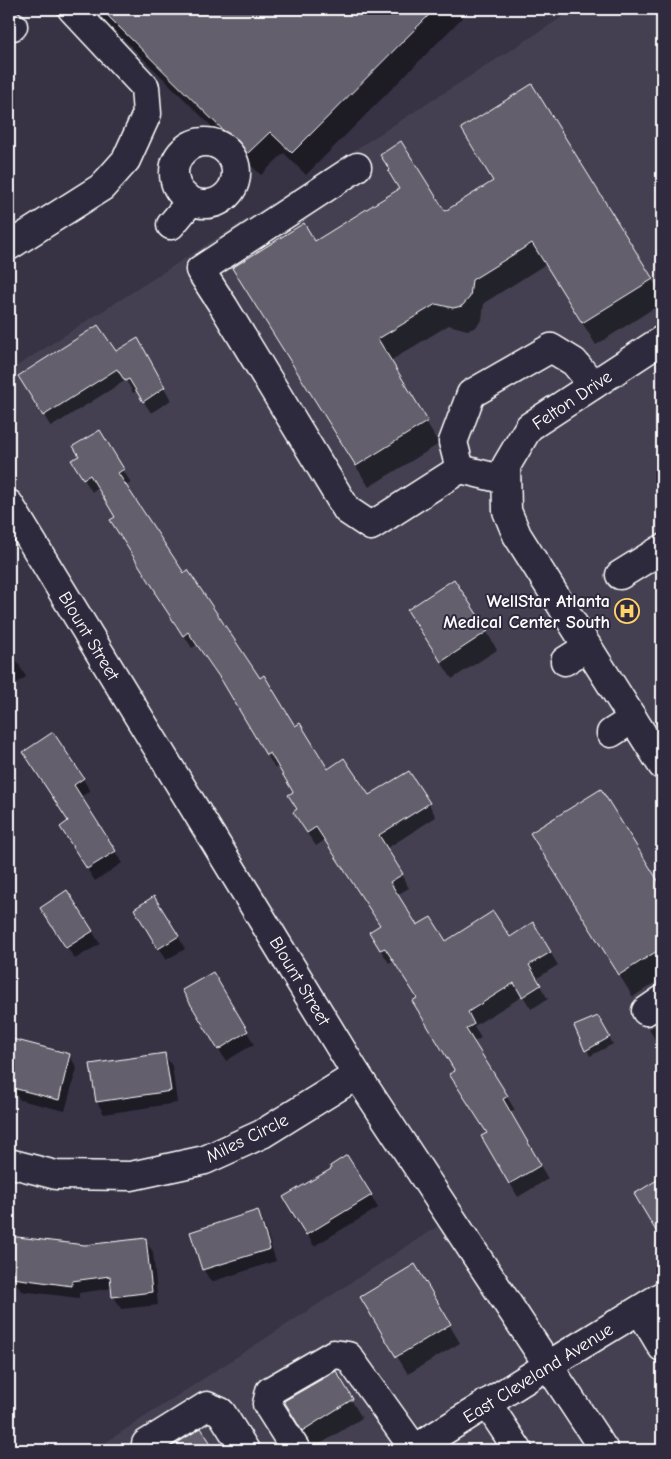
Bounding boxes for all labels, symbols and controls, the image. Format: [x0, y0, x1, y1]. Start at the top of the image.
street label: Felton Drive [529, 366, 616, 435]
street label: Blount Street [54, 588, 124, 685]
place label: WellStar Atlanta Medical Center South [443, 591, 610, 633]
hospital icon: WellStar Atlanta Medical Center South [614, 598, 640, 624]
street label: Blount Street [265, 933, 335, 1030]
street label: Miles Circle [203, 1110, 292, 1167]
street label: East Cleveland Avenue [460, 1319, 617, 1428]

